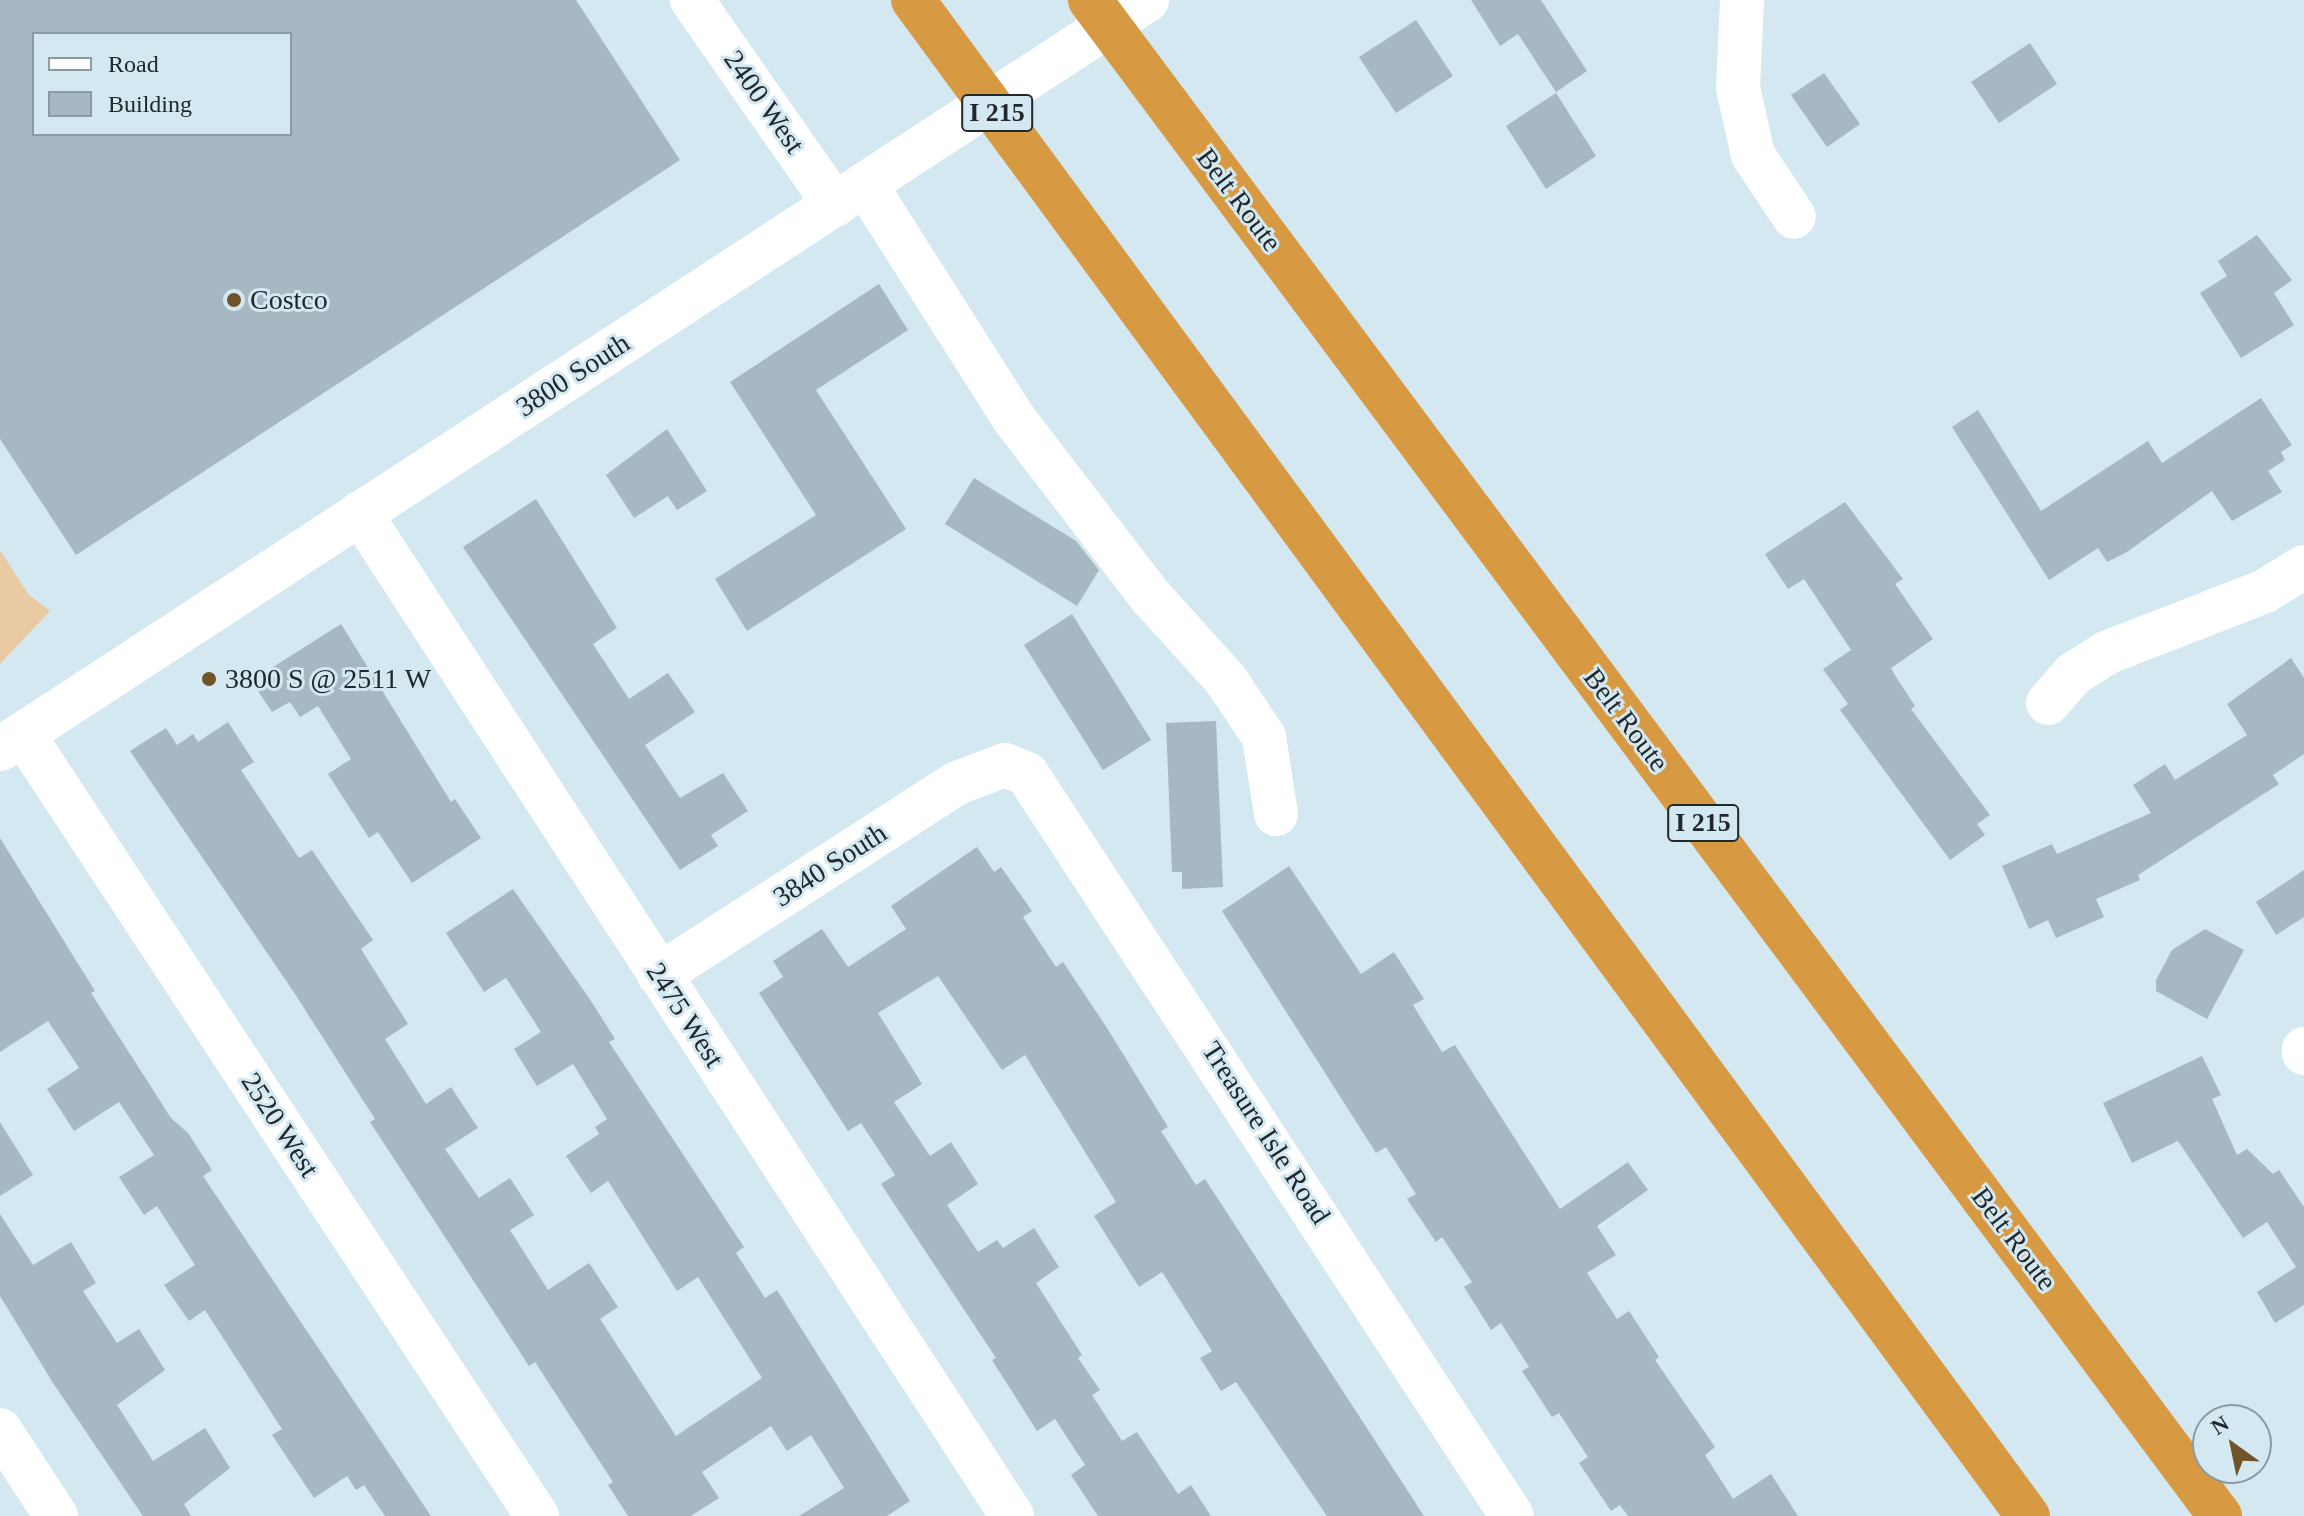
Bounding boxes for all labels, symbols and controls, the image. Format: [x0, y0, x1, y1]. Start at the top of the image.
legend [32, 32, 292, 136]
street label: 2400 West [716, 44, 812, 160]
text: Road [108, 51, 159, 77]
text: Building [108, 91, 192, 117]
road number: I 215 [961, 91, 1033, 135]
street label: Belt Route [1189, 142, 1289, 258]
place label: Costco [250, 283, 328, 317]
marker: Costco [225, 291, 243, 309]
street label: 3800 South [510, 326, 636, 424]
place label: 3800 S @ 2511 W [225, 662, 432, 696]
street label: Belt Route [1576, 662, 1676, 778]
marker: 3800 S @ 2511 W [200, 670, 218, 688]
road number: I 215 [1667, 801, 1739, 845]
street label: 3840 South [767, 816, 893, 914]
street label: 2475 West [639, 956, 731, 1074]
street label: Treasure Isle Road [1195, 1036, 1337, 1230]
street label: 2520 West [234, 1066, 326, 1184]
street label: Belt Route [1964, 1181, 2064, 1297]
north arrow [2192, 1404, 2272, 1484]
text: N [2206, 1410, 2233, 1440]

